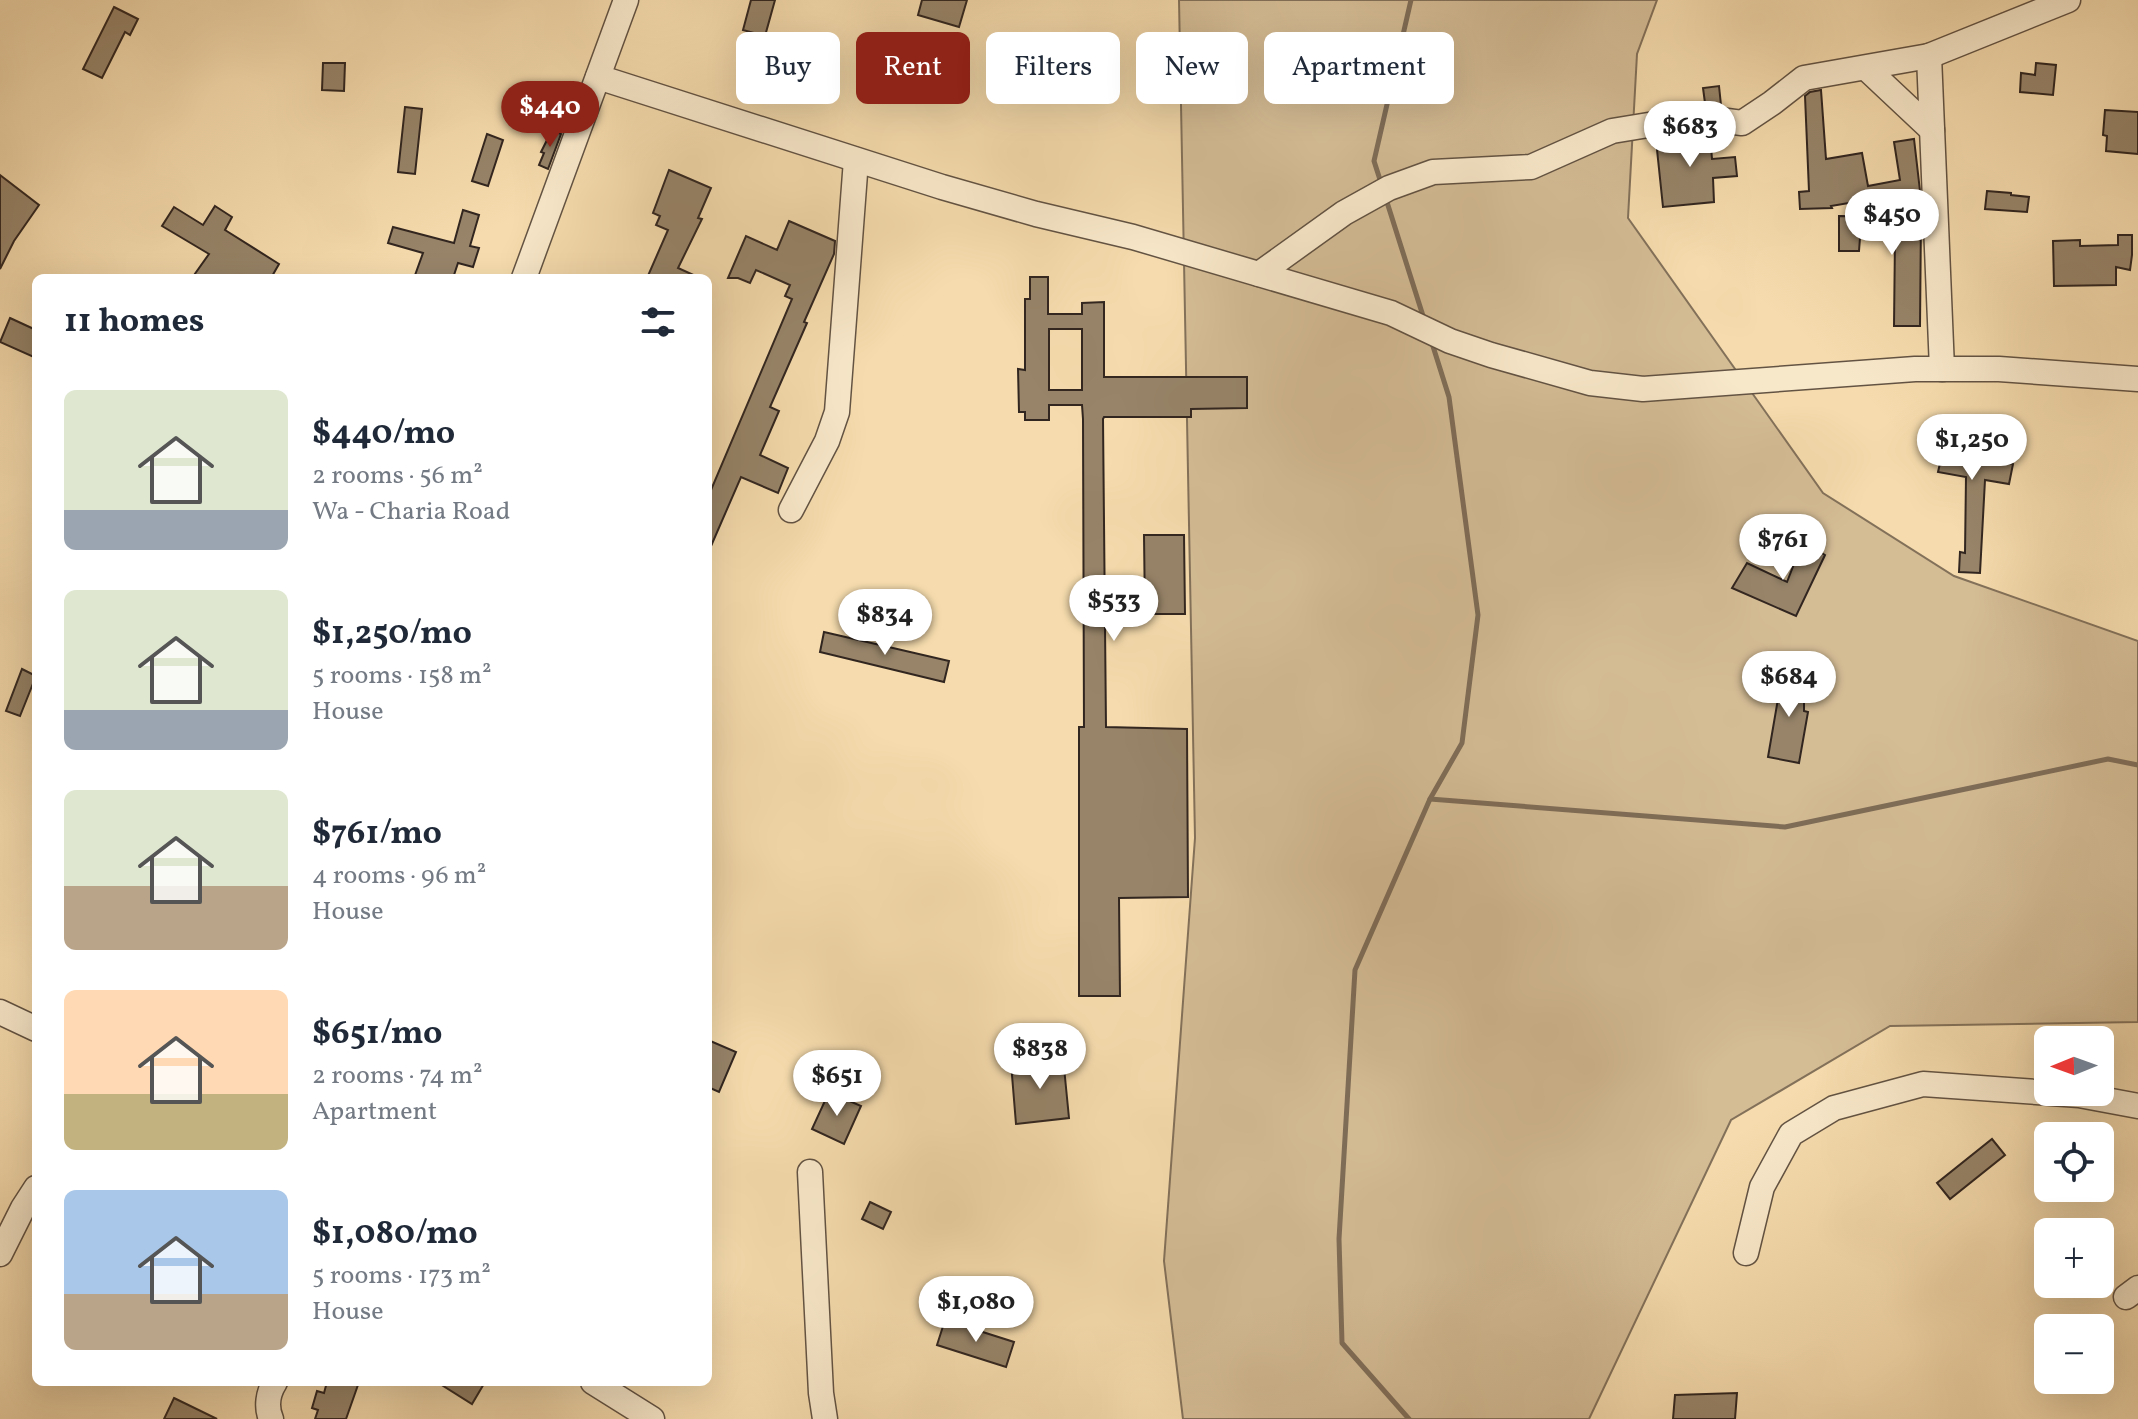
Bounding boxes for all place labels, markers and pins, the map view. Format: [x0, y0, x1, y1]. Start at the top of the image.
pin: $440 [503, 81, 597, 149]
pin: $683 [1643, 101, 1737, 169]
pin: $450 [1845, 189, 1939, 257]
pin: $1,250 [1907, 414, 2037, 482]
pin: $761 [1736, 514, 1830, 582]
pin: $533 [1067, 575, 1161, 643]
pin: $834 [838, 589, 932, 657]
pin: $684 [1742, 651, 1836, 719]
pin: $838 [993, 1023, 1087, 1091]
pin: $651 [790, 1050, 884, 1118]
pin: $1,080 [911, 1276, 1041, 1344]

